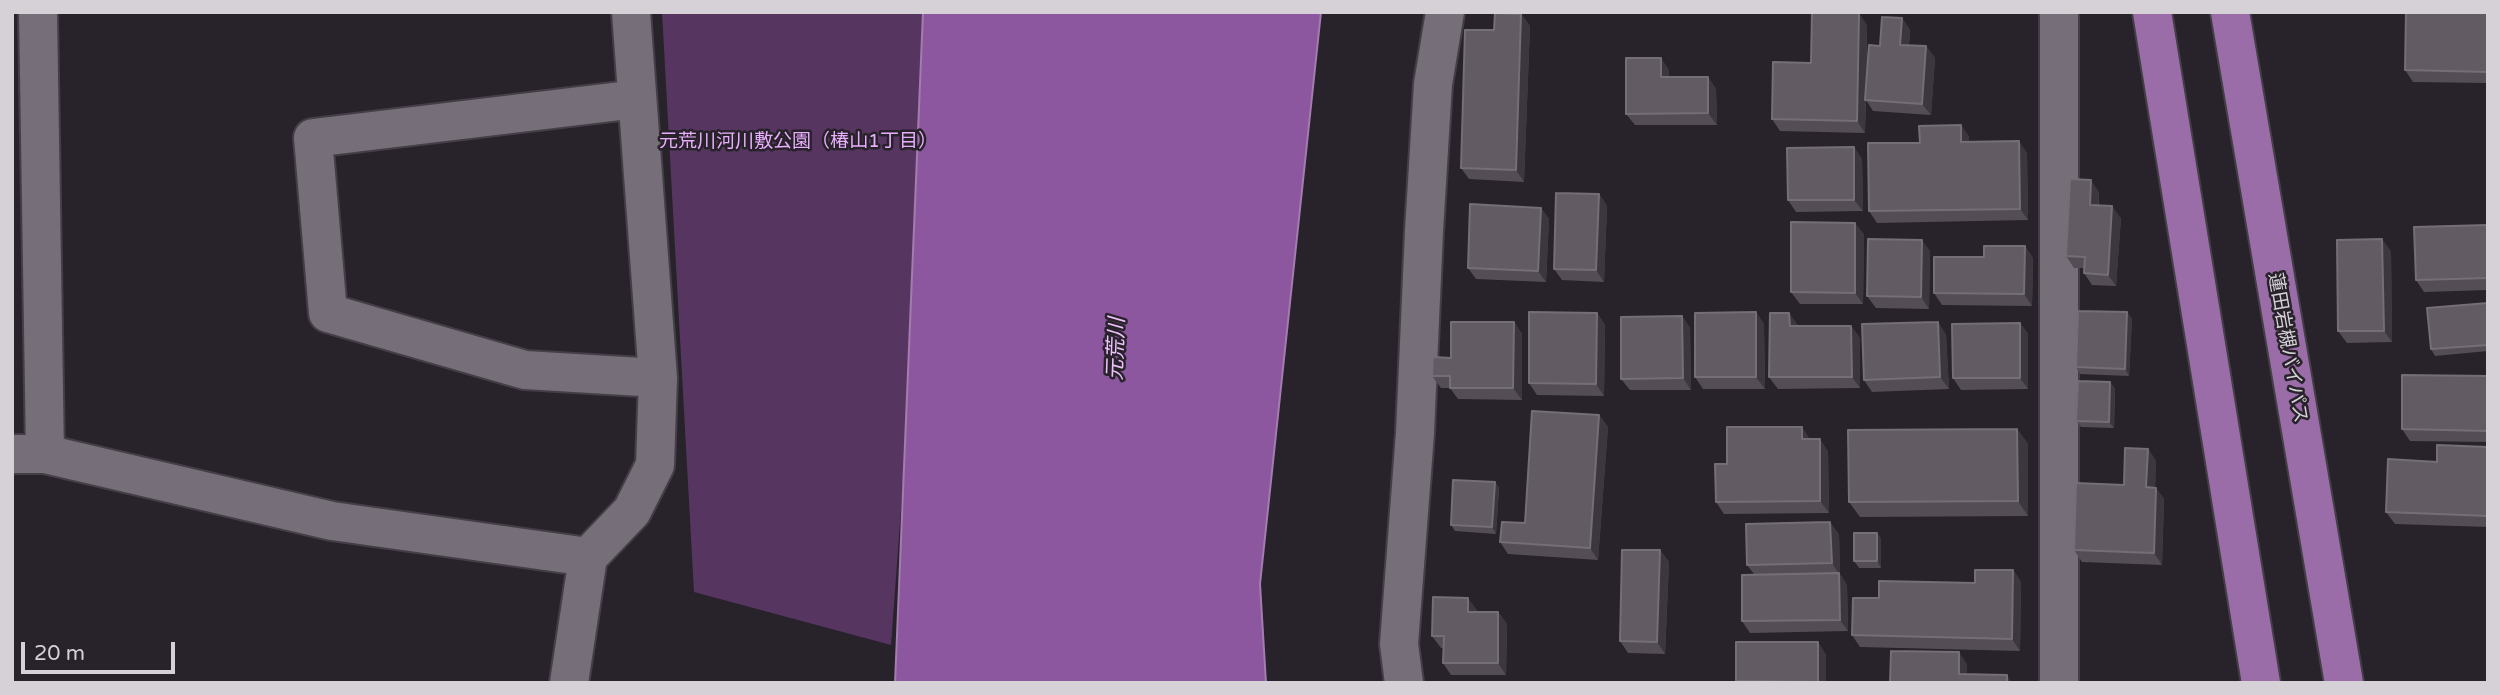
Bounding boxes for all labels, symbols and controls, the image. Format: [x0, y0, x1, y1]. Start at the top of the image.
park label: 元荒川河川敷公園（椿山1丁目） [659, 131, 937, 153]
street label: 蓮田岩槻バイパス [2263, 271, 2311, 425]
water label: 元荒川 [1103, 317, 1131, 381]
scale bar [24, 628, 178, 672]
text: 20 m [34, 641, 85, 666]

